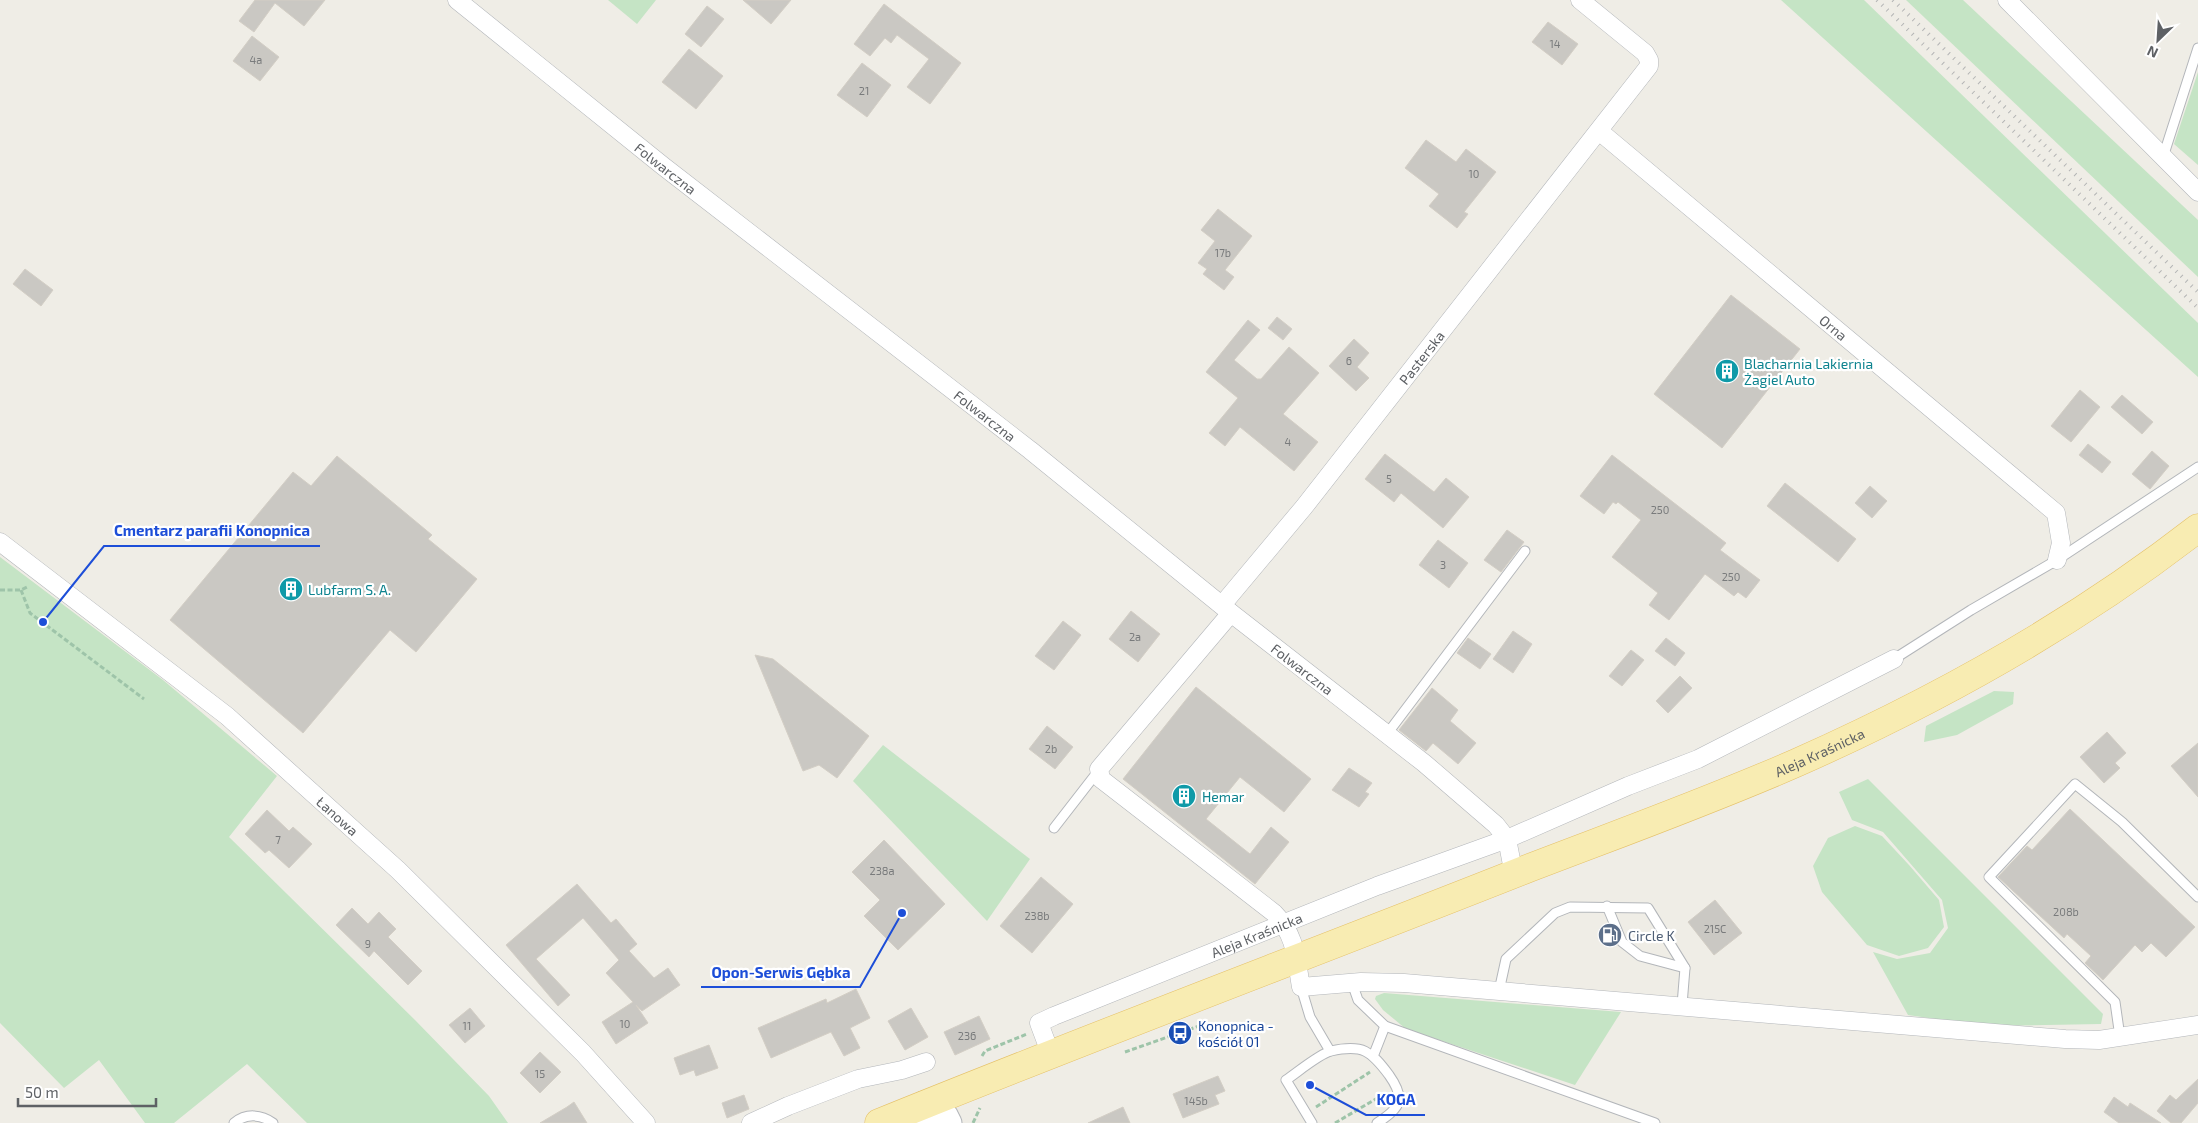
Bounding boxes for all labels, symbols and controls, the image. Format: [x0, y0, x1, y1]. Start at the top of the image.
north arrow [2133, 15, 2183, 65]
house number: 14 [1549, 37, 1561, 50]
text: N [2144, 42, 2160, 62]
house number: 4a [250, 53, 262, 66]
house number: 21 [859, 84, 869, 97]
street label: Folwarczna [632, 138, 700, 197]
house number: 10 [1468, 167, 1480, 180]
house number: 17b [1215, 246, 1231, 259]
street label: Orna [1817, 311, 1851, 344]
street label: Pasterska [1395, 327, 1447, 387]
house number: 6 [1346, 354, 1352, 367]
place label: Blacharnia Lakiernia Żagiel Auto [1744, 355, 1873, 388]
building icon: Blacharnia Lakiernia Żagiel Auto [1714, 358, 1740, 384]
street label: Folwarczna [951, 386, 1020, 445]
house number: 4 [1285, 435, 1292, 448]
house number: 5 [1386, 472, 1392, 485]
house number: 250 [1651, 503, 1669, 516]
callout: Cmentarz parafii Konopnica [104, 516, 320, 546]
text: Cmentarz parafii Konopnica [114, 521, 310, 539]
house number: 3 [1440, 558, 1446, 571]
house number: 250 [1722, 570, 1740, 583]
building icon: Lubfarm S. A. [278, 576, 304, 602]
place label: Lubfarm S. A. [308, 581, 391, 598]
house number: 2a [1129, 630, 1141, 643]
street label: Folwarczna [1268, 639, 1337, 698]
street label: Aleja Kraśnicka [1772, 724, 1867, 780]
house number: 2b [1045, 742, 1057, 755]
building icon: Hemar [1171, 783, 1197, 809]
place label: Hemar [1202, 788, 1245, 805]
street label: Łanowa [313, 793, 362, 839]
house number: 7 [275, 833, 281, 846]
house number: 238a [869, 864, 895, 877]
house number: 208b [2053, 905, 2079, 918]
house number: 238b [1024, 909, 1050, 922]
street label: Aleja Kraśnicka [1208, 909, 1305, 960]
fuel station icon: Circle K [1597, 922, 1623, 948]
house number: 215C [1704, 922, 1726, 935]
place label: Circle K [1628, 927, 1676, 944]
house number: 9 [365, 937, 371, 950]
callout: Opon-Serwis Gębka [701, 957, 860, 987]
text: Opon-Serwis Gębka [711, 963, 851, 981]
house number: 10 [619, 1017, 631, 1030]
place label: Konopnica - kościół 01 [1198, 1017, 1274, 1050]
house number: 11 [463, 1019, 471, 1032]
bus stop icon: Konopnica - kościół 01 [1167, 1020, 1193, 1046]
house number: 236 [958, 1029, 976, 1042]
house number: 15 [535, 1067, 545, 1080]
scale bar [18, 1076, 155, 1108]
text: 50 m [25, 1083, 59, 1101]
callout: KOGA [1366, 1085, 1425, 1115]
text: KOGA [1377, 1090, 1416, 1108]
house number: 145b [1184, 1094, 1208, 1107]

